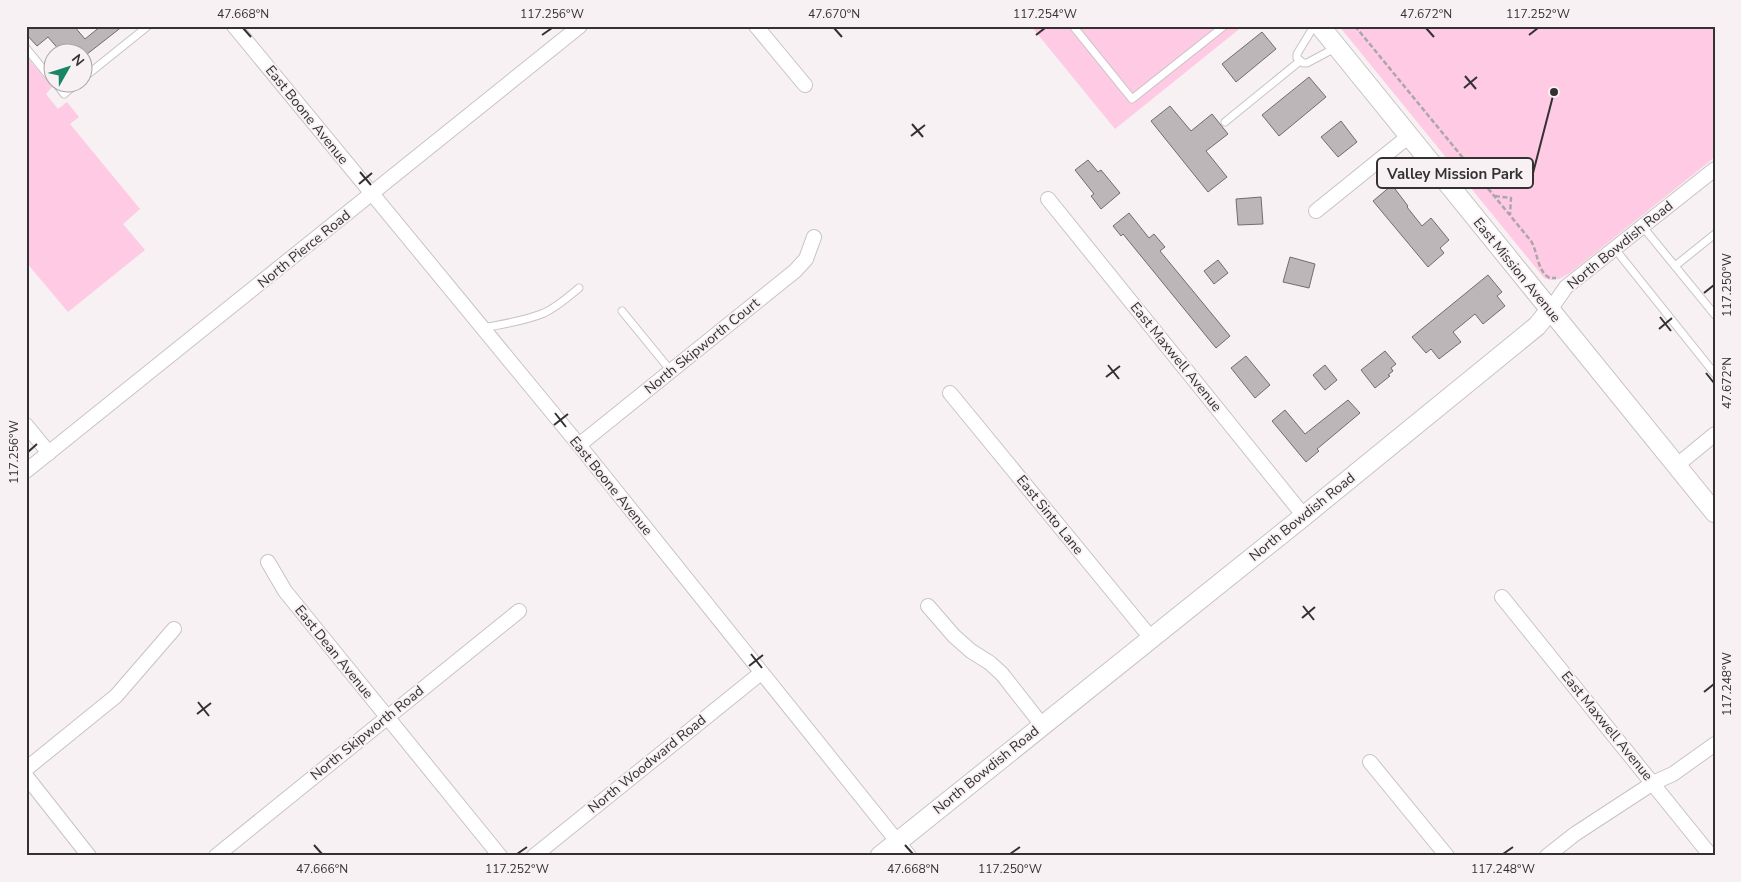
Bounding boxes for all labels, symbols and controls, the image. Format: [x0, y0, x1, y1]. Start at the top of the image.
text: 47.668°N [217, 6, 269, 22]
text: 117.256°W [520, 6, 584, 22]
text: 47.670°N [808, 6, 860, 22]
text: 117.254°W [1013, 6, 1077, 22]
text: 47.672°N [1400, 6, 1452, 22]
text: 117.252°W [1506, 6, 1570, 22]
north arrow [42, 42, 92, 92]
text: N [67, 50, 88, 70]
street label: East Boone Avenue [261, 61, 353, 169]
callout: Valley Mission Park [1377, 158, 1533, 188]
text: Valley Mission Park [1386, 164, 1524, 184]
street label: North Bowdish Road [1563, 196, 1677, 294]
street label: North Pierce Road [254, 206, 354, 292]
street label: East Mission Avenue [1469, 214, 1565, 326]
text: 117.250°W [1719, 253, 1735, 317]
street label: North Skipworth Court [640, 294, 764, 398]
street label: East Maxwell Avenue [1126, 298, 1226, 416]
text: 47.672°N [1719, 357, 1735, 409]
text: 117.256°W [6, 420, 22, 484]
street label: East Boone Avenue [565, 432, 657, 540]
street label: North Bowdish Road [1245, 468, 1359, 566]
street label: East Sinto Lane [1012, 471, 1088, 559]
street label: East Dean Avenue [290, 601, 378, 703]
text: 117.248°W [1719, 652, 1735, 716]
street label: East Maxwell Avenue [1557, 667, 1657, 785]
street label: North Skipworth Road [306, 681, 428, 785]
street label: North Woodward Road [584, 710, 710, 818]
street label: North Bowdish Road [929, 721, 1043, 819]
text: 47.666°N [296, 861, 348, 877]
text: 117.252°W [485, 861, 549, 877]
text: 47.668°N [887, 861, 939, 877]
text: 117.250°W [978, 861, 1042, 877]
text: 117.248°W [1471, 861, 1535, 877]

